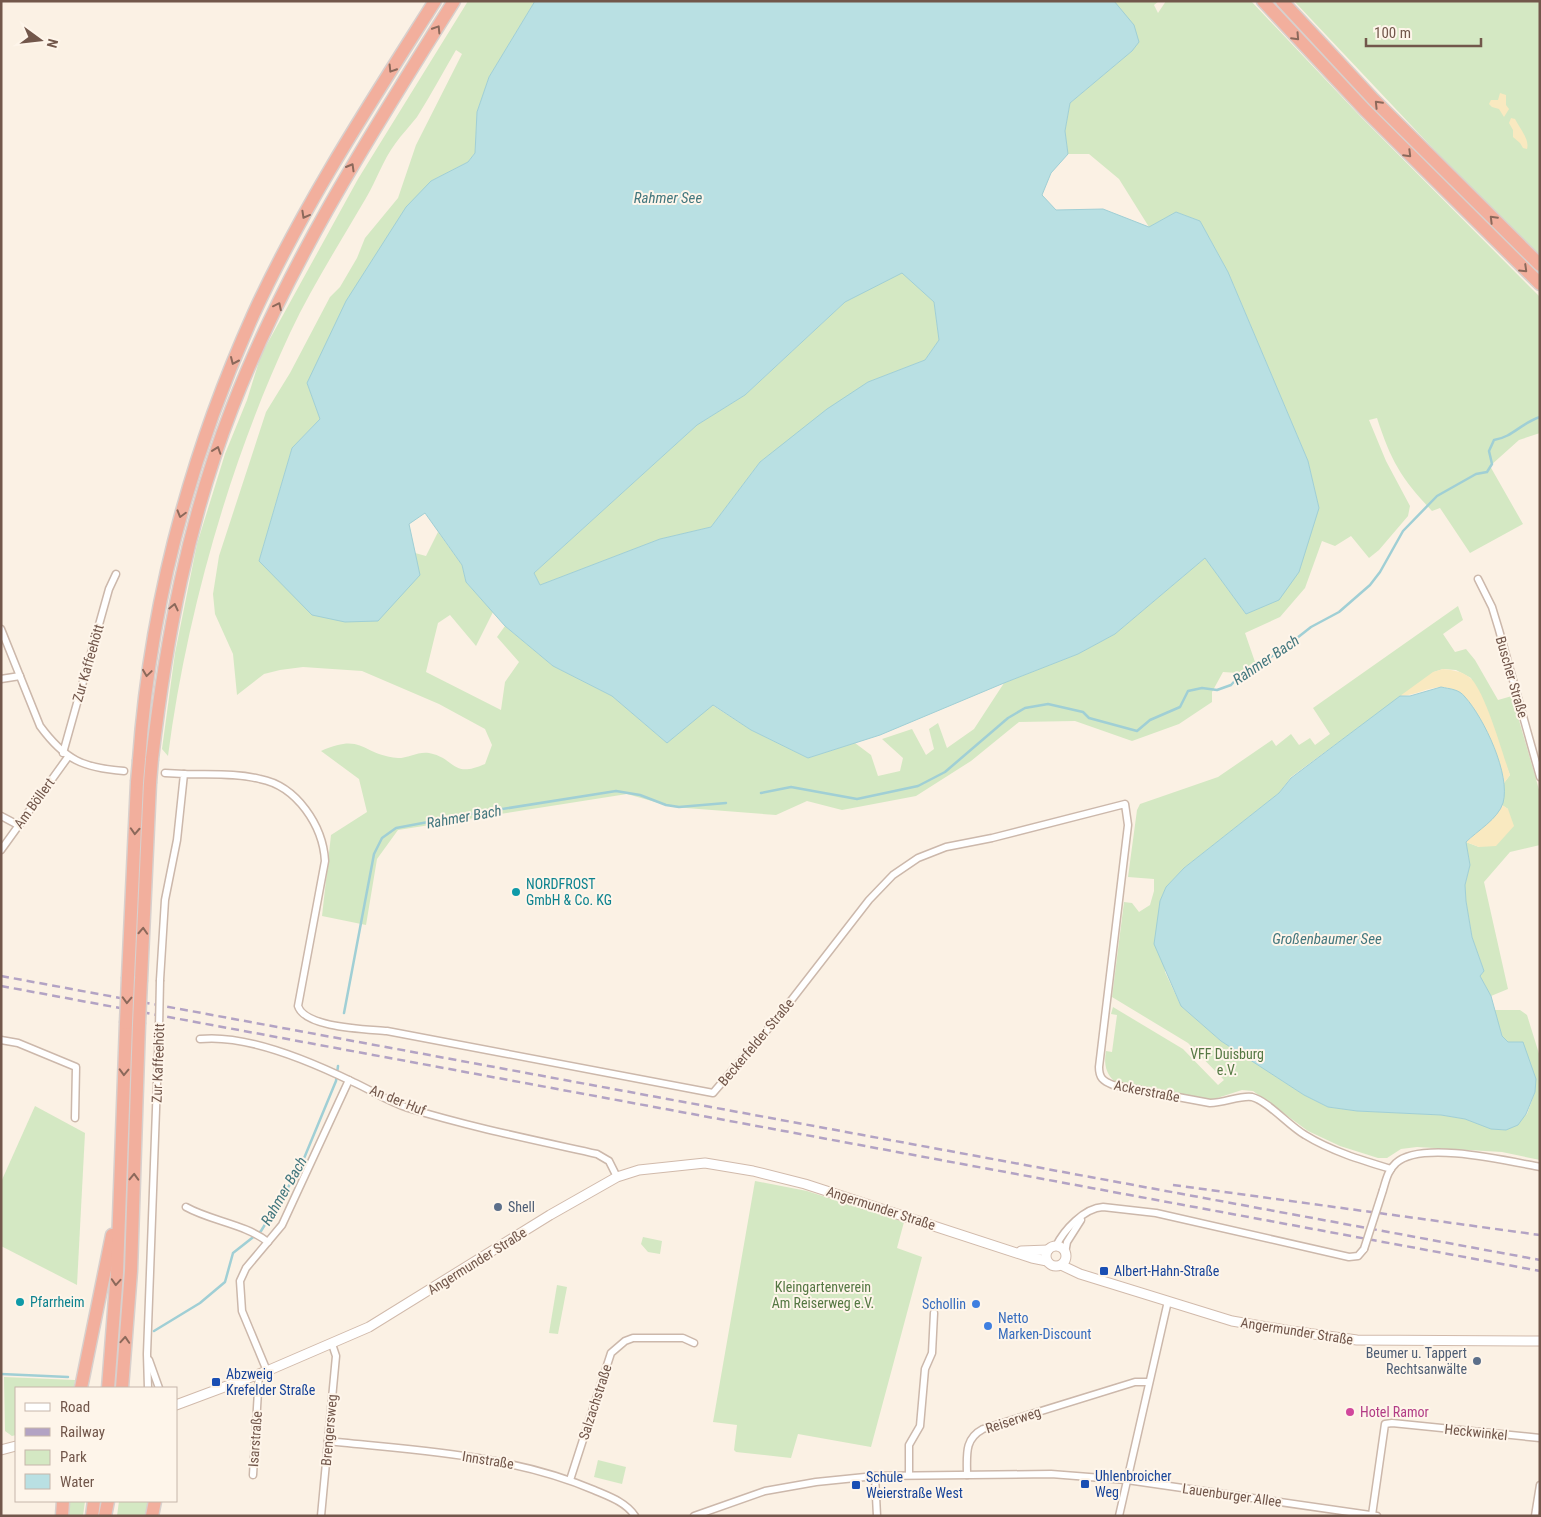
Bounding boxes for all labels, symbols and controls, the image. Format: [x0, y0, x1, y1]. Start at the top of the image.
north arrow [15, 15, 65, 65]
scale bar [1366, 15, 1481, 47]
text: 100 m [1374, 24, 1411, 42]
one-way arrow [431, 25, 440, 34]
one-way arrow [1290, 31, 1299, 40]
text: N [44, 37, 61, 50]
one-way arrow [389, 64, 399, 73]
one-way arrow [1375, 100, 1384, 109]
one-way arrow [1403, 148, 1412, 157]
one-way arrow [345, 163, 355, 172]
water label: Rahmer See [634, 189, 702, 207]
one-way arrow [302, 210, 312, 219]
one-way arrow [1489, 216, 1498, 225]
one-way arrow [1518, 263, 1527, 272]
one-way arrow [271, 302, 282, 311]
one-way arrow [229, 356, 240, 365]
one-way arrow [211, 446, 221, 455]
one-way arrow [176, 510, 186, 518]
one-way arrow [168, 602, 179, 611]
street label: Zur Kaffeehött [69, 622, 107, 704]
water label: Rahmer Bach [1229, 631, 1303, 689]
street label: Buscher Straße [1493, 634, 1531, 720]
one-way arrow [142, 669, 153, 677]
street label: Am Böllert [10, 775, 58, 831]
water label: Rahmer Bach [425, 802, 503, 832]
one-way arrow [129, 827, 140, 835]
place label: NORDFROST GmbH & Co. KG [526, 876, 612, 908]
marker: NORDFROST GmbH & Co. KG [510, 886, 522, 898]
one-way arrow [138, 927, 149, 935]
water label: Großenbaumer See [1272, 930, 1382, 948]
street label: Beckerfelder Straße [715, 995, 797, 1089]
one-way arrow [122, 996, 132, 1004]
street label: Zur Kaffeehött [149, 1023, 167, 1103]
park label: VFF Duisburg e.V. [1190, 1046, 1264, 1078]
one-way arrow [119, 1068, 130, 1076]
street label: Ackerstraße [1113, 1077, 1182, 1105]
street label: An der Huf [368, 1082, 429, 1119]
water label: Rahmer Bach [257, 1154, 311, 1228]
one-way arrow [128, 1173, 139, 1181]
street label: Angermunder Straße [824, 1183, 938, 1233]
place label: Shell [508, 1199, 535, 1215]
marker: Shell [492, 1201, 504, 1213]
street label: Angermunder Straße [425, 1224, 530, 1298]
place label: Albert-Hahn-Straße [1114, 1263, 1220, 1279]
marker: Albert-Hahn-Straße [1098, 1265, 1110, 1277]
one-way arrow [111, 1278, 122, 1286]
park label: Kleingartenverein Am Reiserweg e.V. [772, 1279, 874, 1311]
place label: Pfarrheim [30, 1294, 85, 1310]
marker: Pfarrheim [14, 1296, 26, 1308]
place label: Schollin [922, 1296, 966, 1312]
marker: Schollin [970, 1298, 982, 1310]
place label: Netto Marken-Discount [998, 1310, 1091, 1342]
street label: Angermunder Straße [1240, 1314, 1355, 1348]
marker: Netto Marken-Discount [982, 1320, 994, 1332]
one-way arrow [120, 1335, 131, 1343]
place label: Beumer u. Tappert Rechtsanwälte [1366, 1345, 1467, 1377]
marker: Beumer u. Tappert Rechtsanwälte [1471, 1355, 1483, 1367]
street label: Salzachstraße [575, 1362, 615, 1442]
place label: Abzweig Krefelder Straße [226, 1366, 316, 1398]
marker: Abzweig Krefelder Straße [210, 1376, 222, 1388]
legend [15, 1387, 178, 1502]
street label: Brengersweg [318, 1394, 340, 1466]
text: Road [60, 1398, 90, 1416]
street label: Reiserweg [983, 1404, 1043, 1436]
place label: Hotel Ramor [1360, 1404, 1429, 1420]
marker: Hotel Ramor [1344, 1406, 1356, 1418]
street label: Isarstraße [245, 1410, 265, 1467]
street label: Heckwinkel [1444, 1421, 1508, 1443]
text: Railway [60, 1423, 105, 1441]
text: Park [60, 1448, 87, 1466]
street label: Innstraße [461, 1448, 515, 1472]
place label: Uhlenbroicher Weg [1095, 1468, 1172, 1500]
place label: Schule Weierstraße West [866, 1469, 963, 1501]
text: Water [60, 1473, 95, 1491]
marker: Uhlenbroicher Weg [1079, 1478, 1091, 1490]
marker: Schule Weierstraße West [850, 1479, 862, 1491]
street label: Lauenburger Allee [1181, 1480, 1283, 1510]

